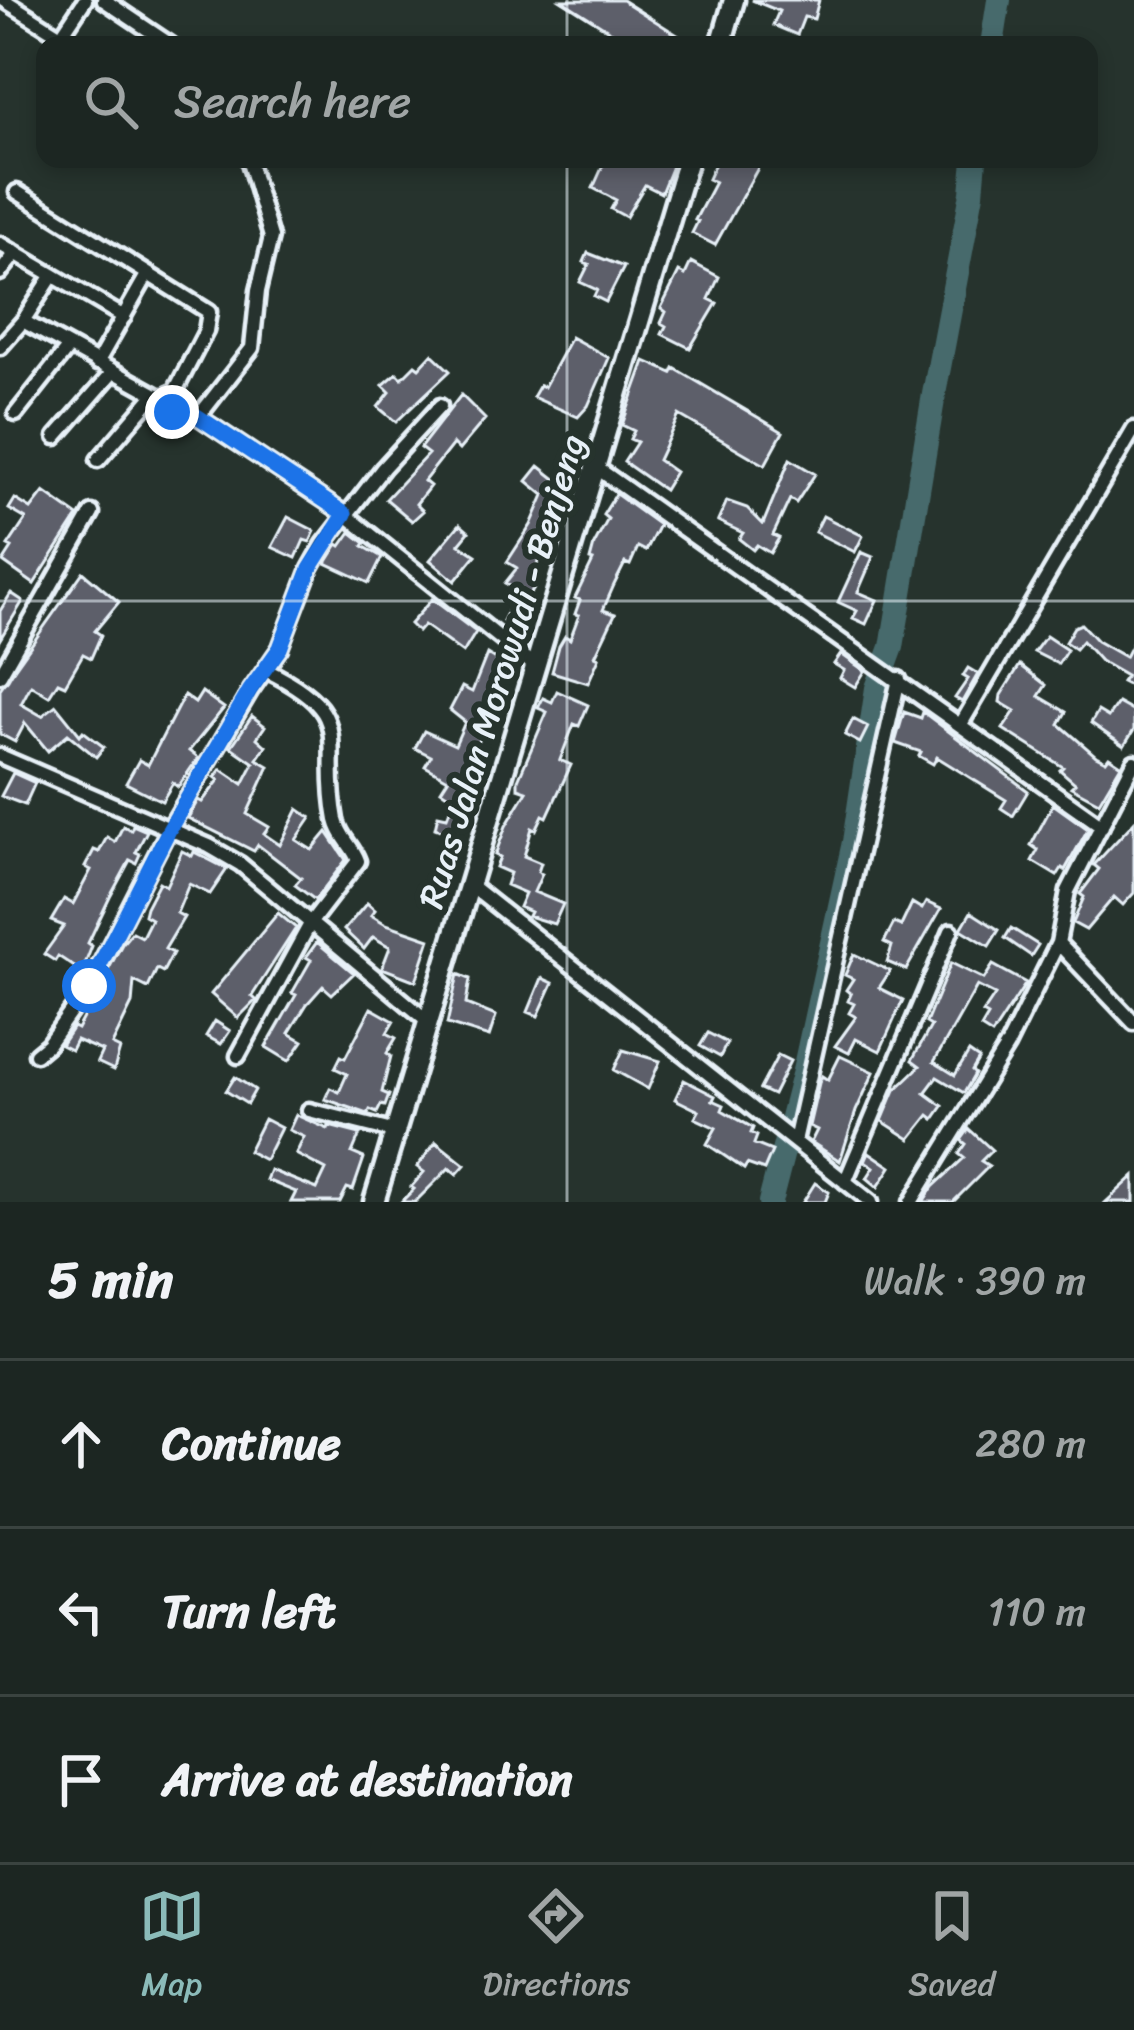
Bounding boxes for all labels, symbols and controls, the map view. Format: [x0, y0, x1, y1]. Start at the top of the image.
search box [36, 36, 1098, 168]
text: Search here [174, 62, 411, 142]
icon: search [78, 69, 144, 135]
route end [145, 385, 199, 439]
street label: Ruas Jalan Morowudi - Benjeng [399, 426, 605, 916]
route start [62, 959, 116, 1013]
text: 5 min [48, 1235, 173, 1325]
text: Walk · 390 m [864, 1246, 1086, 1315]
text: Continue [162, 1404, 341, 1484]
text: 280 m [975, 1409, 1086, 1478]
icon: ahead [48, 1411, 114, 1477]
text: Turn left [162, 1572, 335, 1652]
text: 110 m [988, 1577, 1086, 1646]
icon: left [48, 1579, 114, 1645]
text: Arrive at destination [162, 1740, 572, 1820]
icon: arrive [48, 1747, 114, 1813]
tab: Map [139, 1883, 205, 2013]
tab: Directions [483, 1883, 630, 2013]
tab: Saved [908, 1883, 995, 2013]

